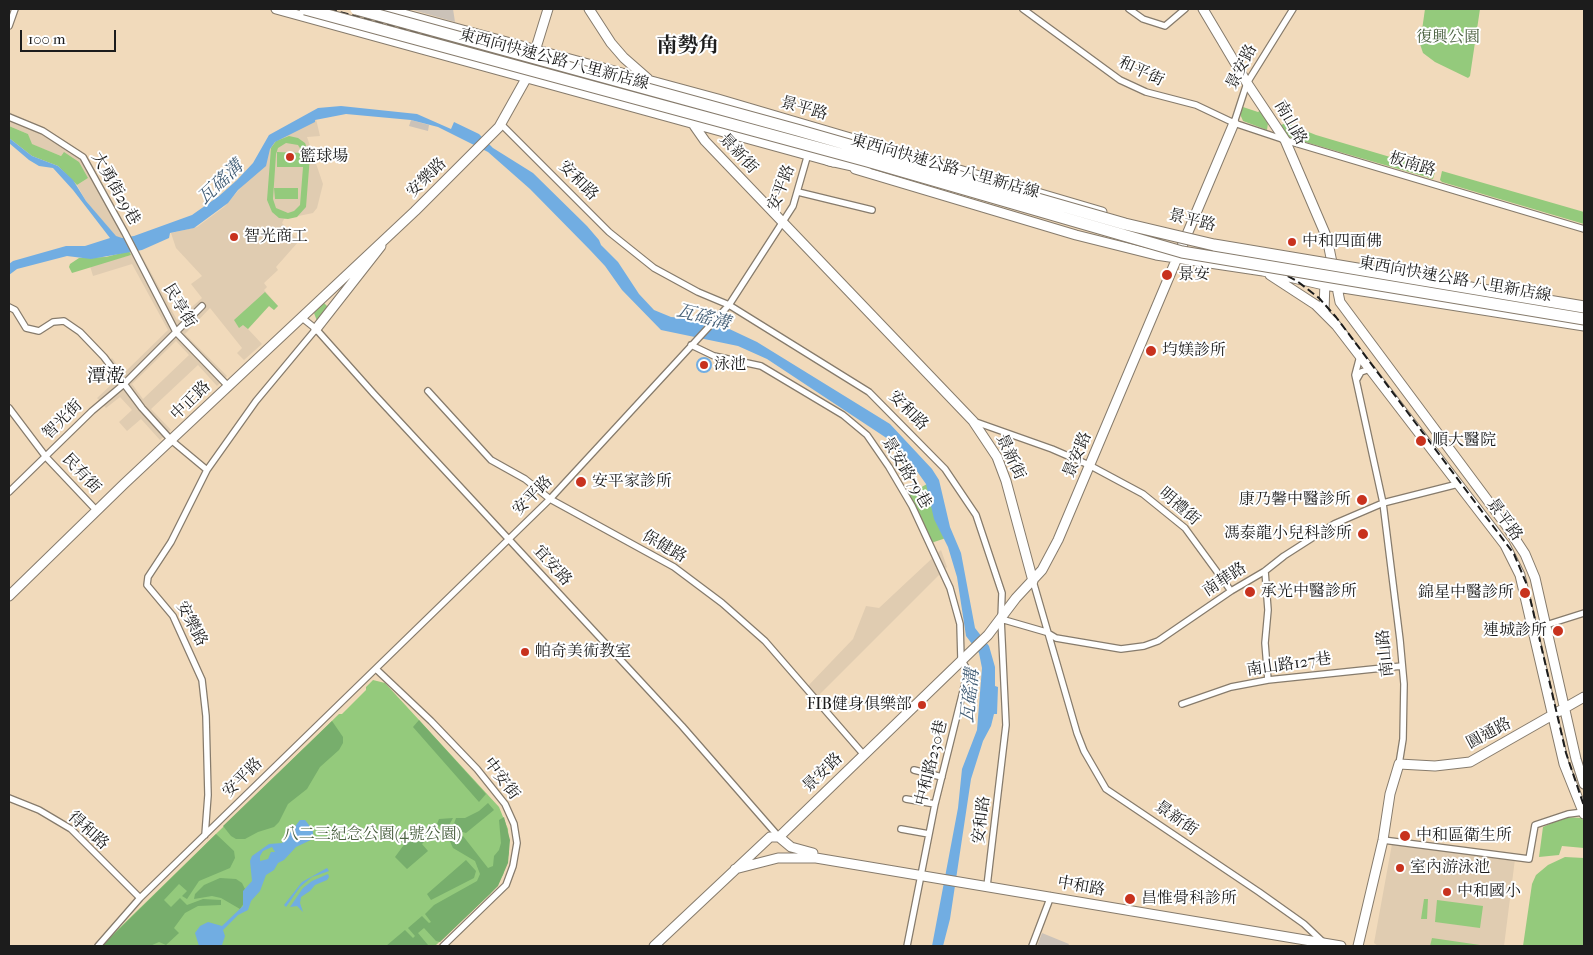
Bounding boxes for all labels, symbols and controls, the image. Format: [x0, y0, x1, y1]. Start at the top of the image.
scale bar [22, 20, 119, 52]
street label: 東西向快速公路 八里新店線 [457, 25, 651, 95]
park label: 復興公園 [1416, 28, 1480, 48]
text: 100 m [28, 30, 66, 48]
district label: 南勢角 [657, 34, 719, 60]
street label: 景安路 [1223, 41, 1261, 93]
street label: 和平街 [1115, 53, 1167, 91]
street label: 景平路 [778, 93, 830, 125]
street label: 南山路 [1270, 97, 1310, 149]
street label: 景新街 [715, 130, 761, 178]
street label: 東西向快速公路 八里新店線 [848, 131, 1042, 203]
place label: 籃球場 [300, 147, 348, 167]
street label: 大勇街29巷 [87, 149, 143, 229]
street label: 板南路 [1386, 149, 1438, 181]
marker: 籃球場 [284, 151, 296, 163]
street label: 安樂路 [403, 154, 451, 202]
water label: 瓦磘溝 [194, 157, 248, 209]
street label: 安和路 [554, 157, 602, 205]
street label: 安平路 [764, 162, 800, 214]
street label: 景平路 [1166, 206, 1218, 236]
place label: 智光商工 [244, 227, 308, 247]
marker: 智光商工 [228, 231, 240, 243]
place label: 中和四面佛 [1302, 232, 1382, 252]
marker: 中和四面佛 [1286, 236, 1298, 248]
street label: 東西向快速公路 八里新店線 [1357, 254, 1553, 306]
place label: 景安 [1178, 265, 1210, 285]
marker: 景安 [1160, 268, 1174, 282]
street label: 民享街 [158, 280, 200, 332]
water label: 瓦磘溝 [674, 301, 732, 335]
place label: 均媄診所 [1162, 341, 1226, 361]
marker: 均媄診所 [1144, 344, 1158, 358]
place label: 泳池 [714, 355, 746, 375]
marker: 泳池 [698, 359, 710, 371]
district label: 潭漧 [87, 366, 125, 388]
street label: 中正路 [167, 377, 215, 425]
street label: 安和路 [884, 387, 932, 435]
street label: 智光街 [39, 396, 87, 444]
street label: 景安路 [1060, 429, 1096, 481]
street label: 景新街 [991, 431, 1029, 483]
place label: 順大醫院 [1432, 431, 1496, 451]
street label: 景安路79巷 [877, 434, 935, 512]
marker: 順大醫院 [1414, 434, 1428, 448]
street label: 民有街 [58, 450, 104, 498]
street label: 安平路 [509, 472, 557, 520]
place label: 安平家診所 [592, 472, 672, 492]
marker: 安平家診所 [574, 475, 588, 489]
street label: 明禮街 [1155, 484, 1203, 530]
place label: 康乃馨中醫診所 [1239, 490, 1351, 510]
marker: 康乃馨中醫診所 [1355, 493, 1369, 507]
street label: 景平路 [1482, 495, 1526, 545]
place label: 馮泰龍小兒科診所 [1224, 524, 1352, 544]
street label: 保健路 [638, 527, 690, 567]
marker: 馮泰龍小兒科診所 [1356, 527, 1370, 541]
street label: 宜安路 [529, 542, 575, 590]
street label: 南華路 [1200, 559, 1250, 601]
place label: 承光中醫診所 [1261, 582, 1357, 602]
place label: 錦星中醫診所 [1418, 583, 1514, 603]
marker: 承光中醫診所 [1243, 585, 1257, 599]
marker: 錦星中醫診所 [1518, 586, 1532, 600]
street label: 安樂路 [171, 598, 211, 650]
place label: 連城診所 [1483, 621, 1547, 641]
marker: 連城診所 [1551, 624, 1565, 638]
street label: 南山路 [1374, 628, 1398, 678]
place label: 帕奇美術教室 [535, 642, 631, 662]
marker: 帕奇美術教室 [519, 646, 531, 658]
street label: 南山路127巷 [1245, 650, 1333, 680]
water label: 瓦磘溝 [957, 668, 985, 724]
place label: FIB健身俱樂部 [807, 695, 912, 715]
marker: FIB健身俱樂部 [916, 699, 928, 711]
street label: 圓通路 [1463, 714, 1515, 754]
street label: 中和路230巷 [912, 718, 952, 808]
street label: 景安路 [799, 749, 847, 797]
street label: 安平路 [219, 754, 267, 802]
street label: 中安街 [479, 754, 523, 804]
street label: 安和路 [970, 795, 994, 845]
street label: 景新街 [1151, 797, 1201, 841]
street label: 得和路 [64, 808, 112, 854]
park label: 八二三紀念公園(4號公園) [283, 825, 461, 845]
place label: 中和區衛生所 [1416, 826, 1512, 846]
marker: 中和區衛生所 [1398, 829, 1412, 843]
place label: 室內游泳池 [1410, 858, 1490, 878]
marker: 室內游泳池 [1394, 862, 1406, 874]
street label: 中和路 [1056, 873, 1106, 901]
place label: 中和國小 [1457, 882, 1521, 902]
marker: 中和國小 [1441, 886, 1453, 898]
place label: 昌惟骨科診所 [1141, 889, 1237, 909]
marker: 昌惟骨科診所 [1123, 892, 1137, 906]

